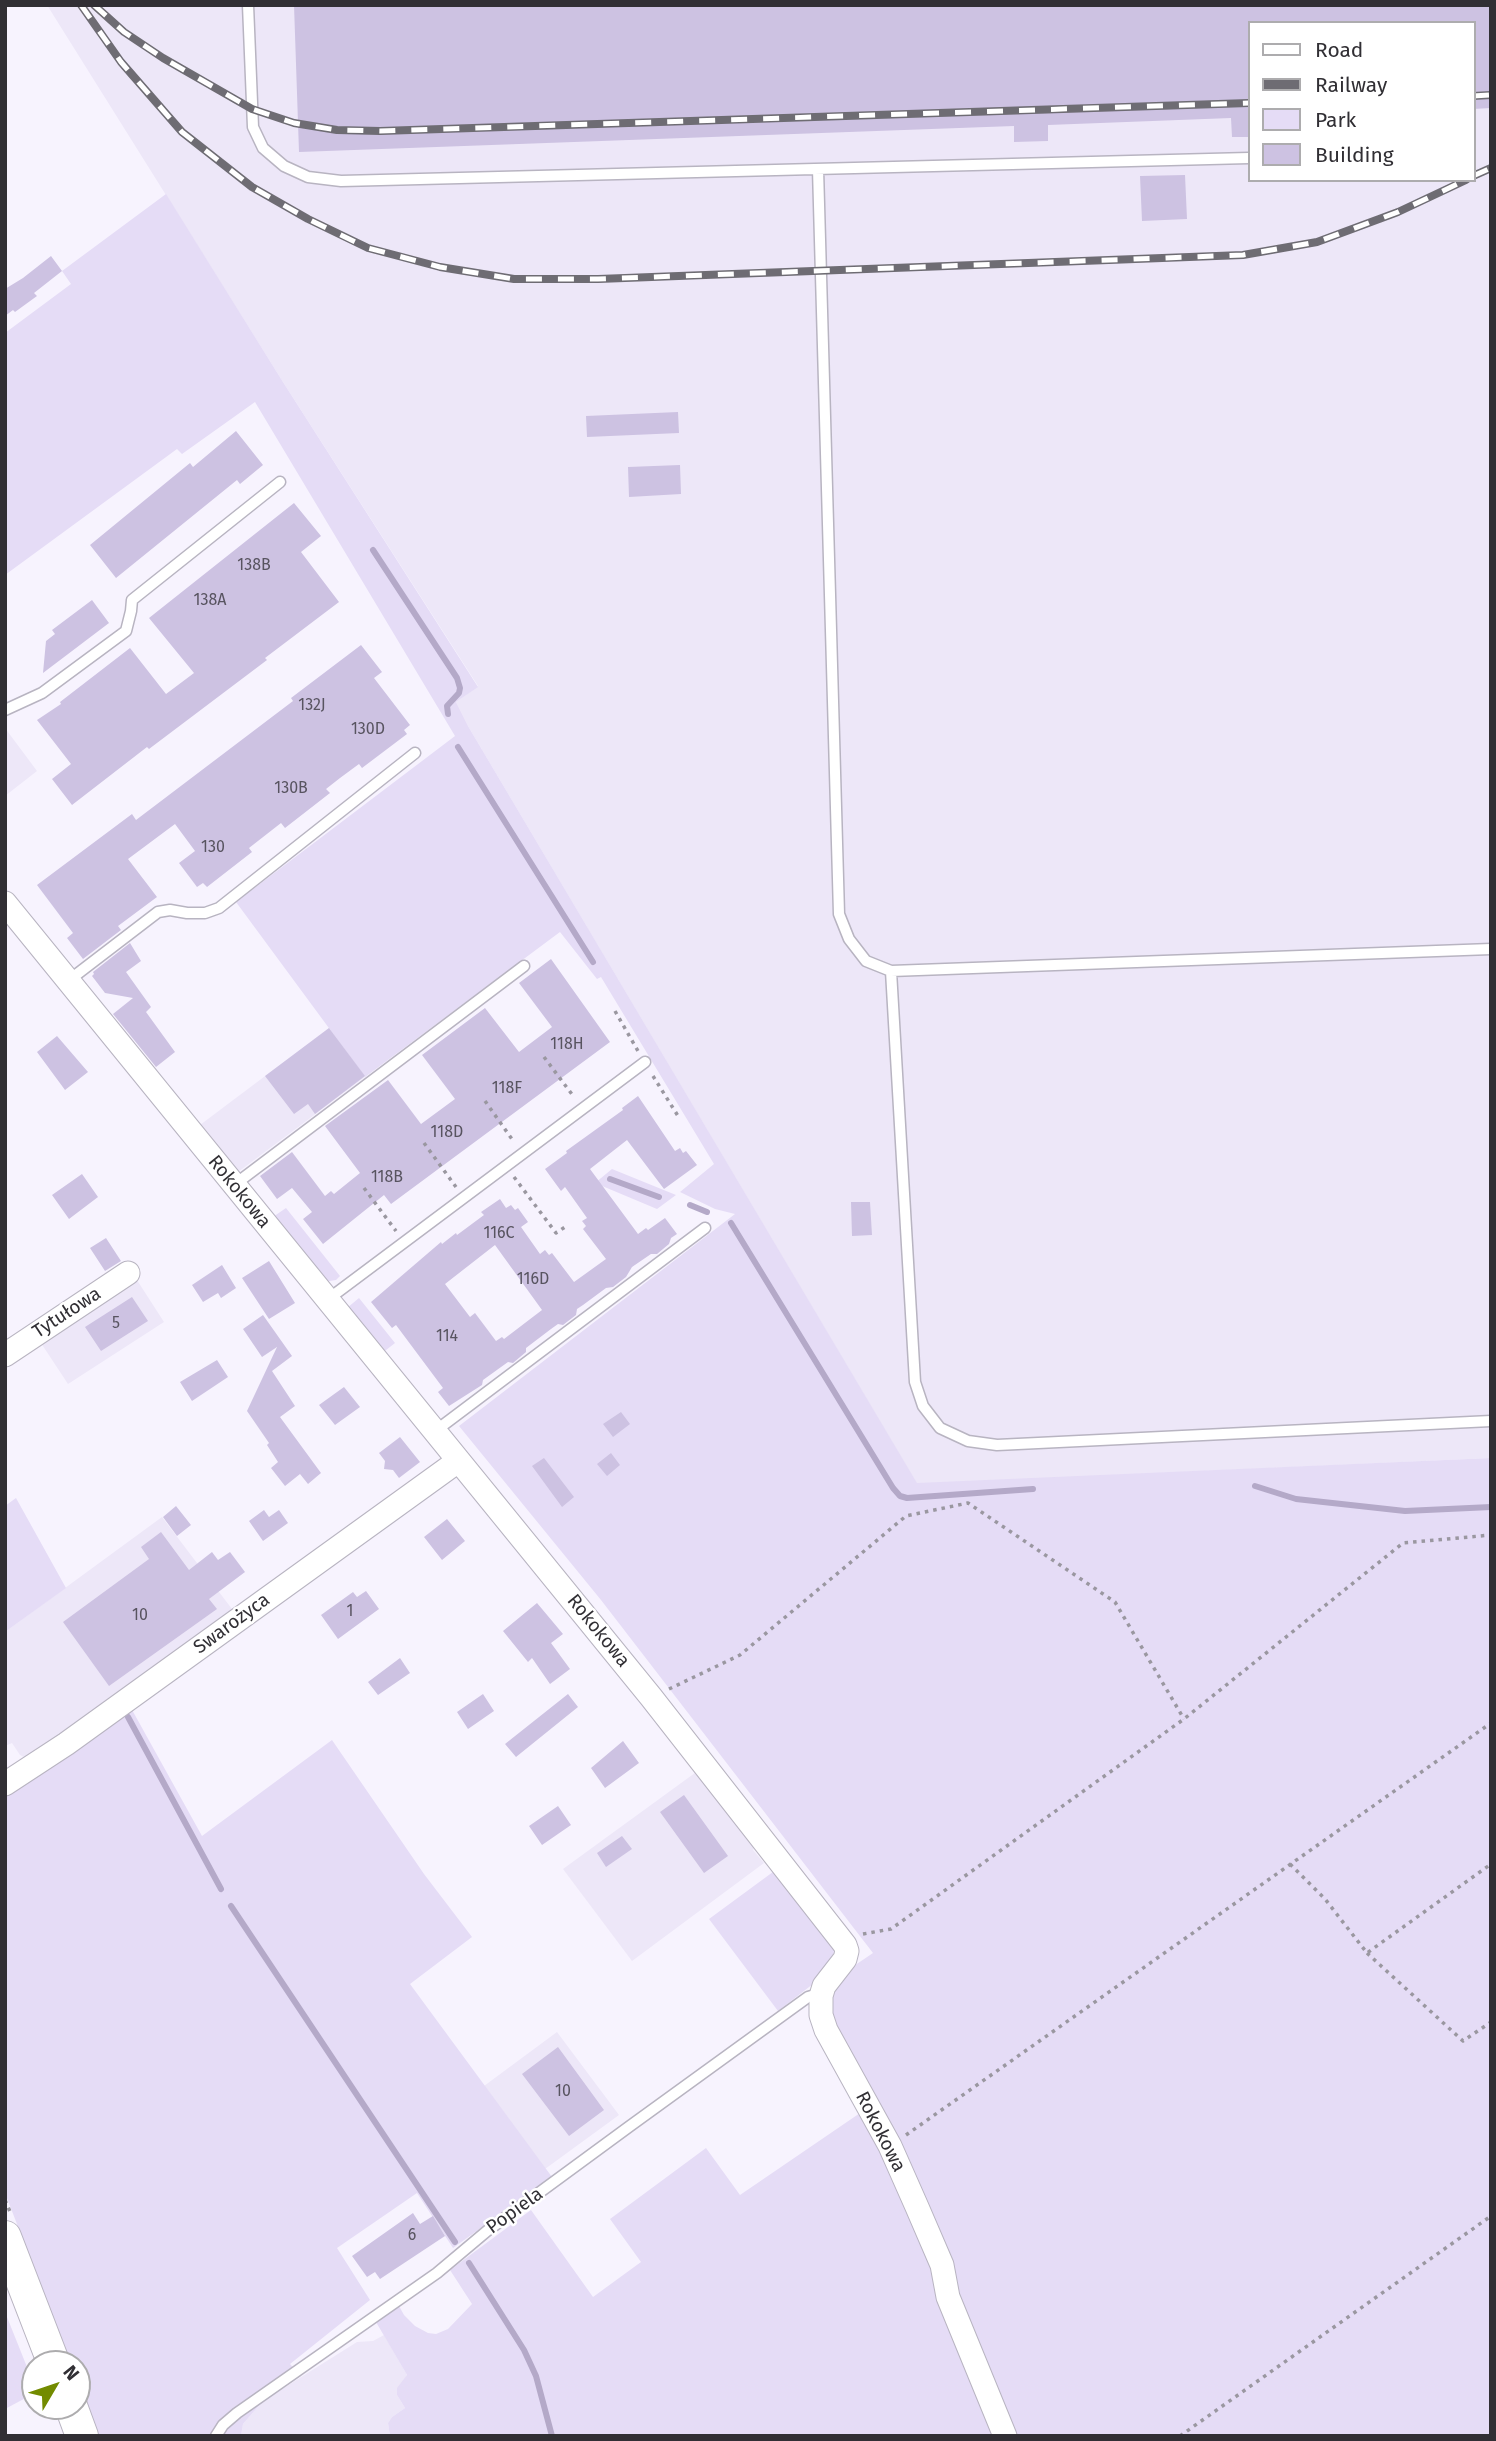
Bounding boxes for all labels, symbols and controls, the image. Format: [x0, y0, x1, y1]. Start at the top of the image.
legend [1248, 21, 1475, 182]
text: Road [1315, 37, 1363, 63]
text: Railway [1315, 72, 1387, 98]
text: Park [1315, 107, 1356, 133]
text: Building [1315, 142, 1394, 168]
house number: 138B [237, 556, 271, 576]
house number: 138A [194, 591, 226, 611]
house number: 132J [298, 696, 326, 716]
house number: 130D [351, 720, 385, 740]
house number: 130B [274, 779, 308, 799]
house number: 130 [201, 838, 225, 858]
house number: 118H [550, 1035, 584, 1055]
house number: 118F [492, 1079, 522, 1099]
house number: 118D [431, 1123, 463, 1143]
street label: Rokokowa [203, 1151, 275, 1233]
house number: 118B [371, 1168, 403, 1188]
house number: 116C [483, 1224, 515, 1244]
house number: 116D [517, 1270, 549, 1290]
street label: Tytułowa [29, 1283, 105, 1343]
house number: 5 [112, 1314, 120, 1334]
house number: 114 [436, 1327, 458, 1347]
street label: Swarożyca [189, 1589, 275, 1659]
street label: Rokokowa [562, 1590, 634, 1672]
house number: 1 [347, 1602, 353, 1622]
house number: 10 [132, 1606, 148, 1626]
house number: 10 [555, 2082, 571, 2102]
street label: Rokokowa [850, 2088, 910, 2176]
street label: Popiela [482, 2183, 548, 2239]
house number: 6 [408, 2226, 416, 2246]
north arrow [21, 2350, 91, 2420]
text: N [58, 2361, 84, 2385]

